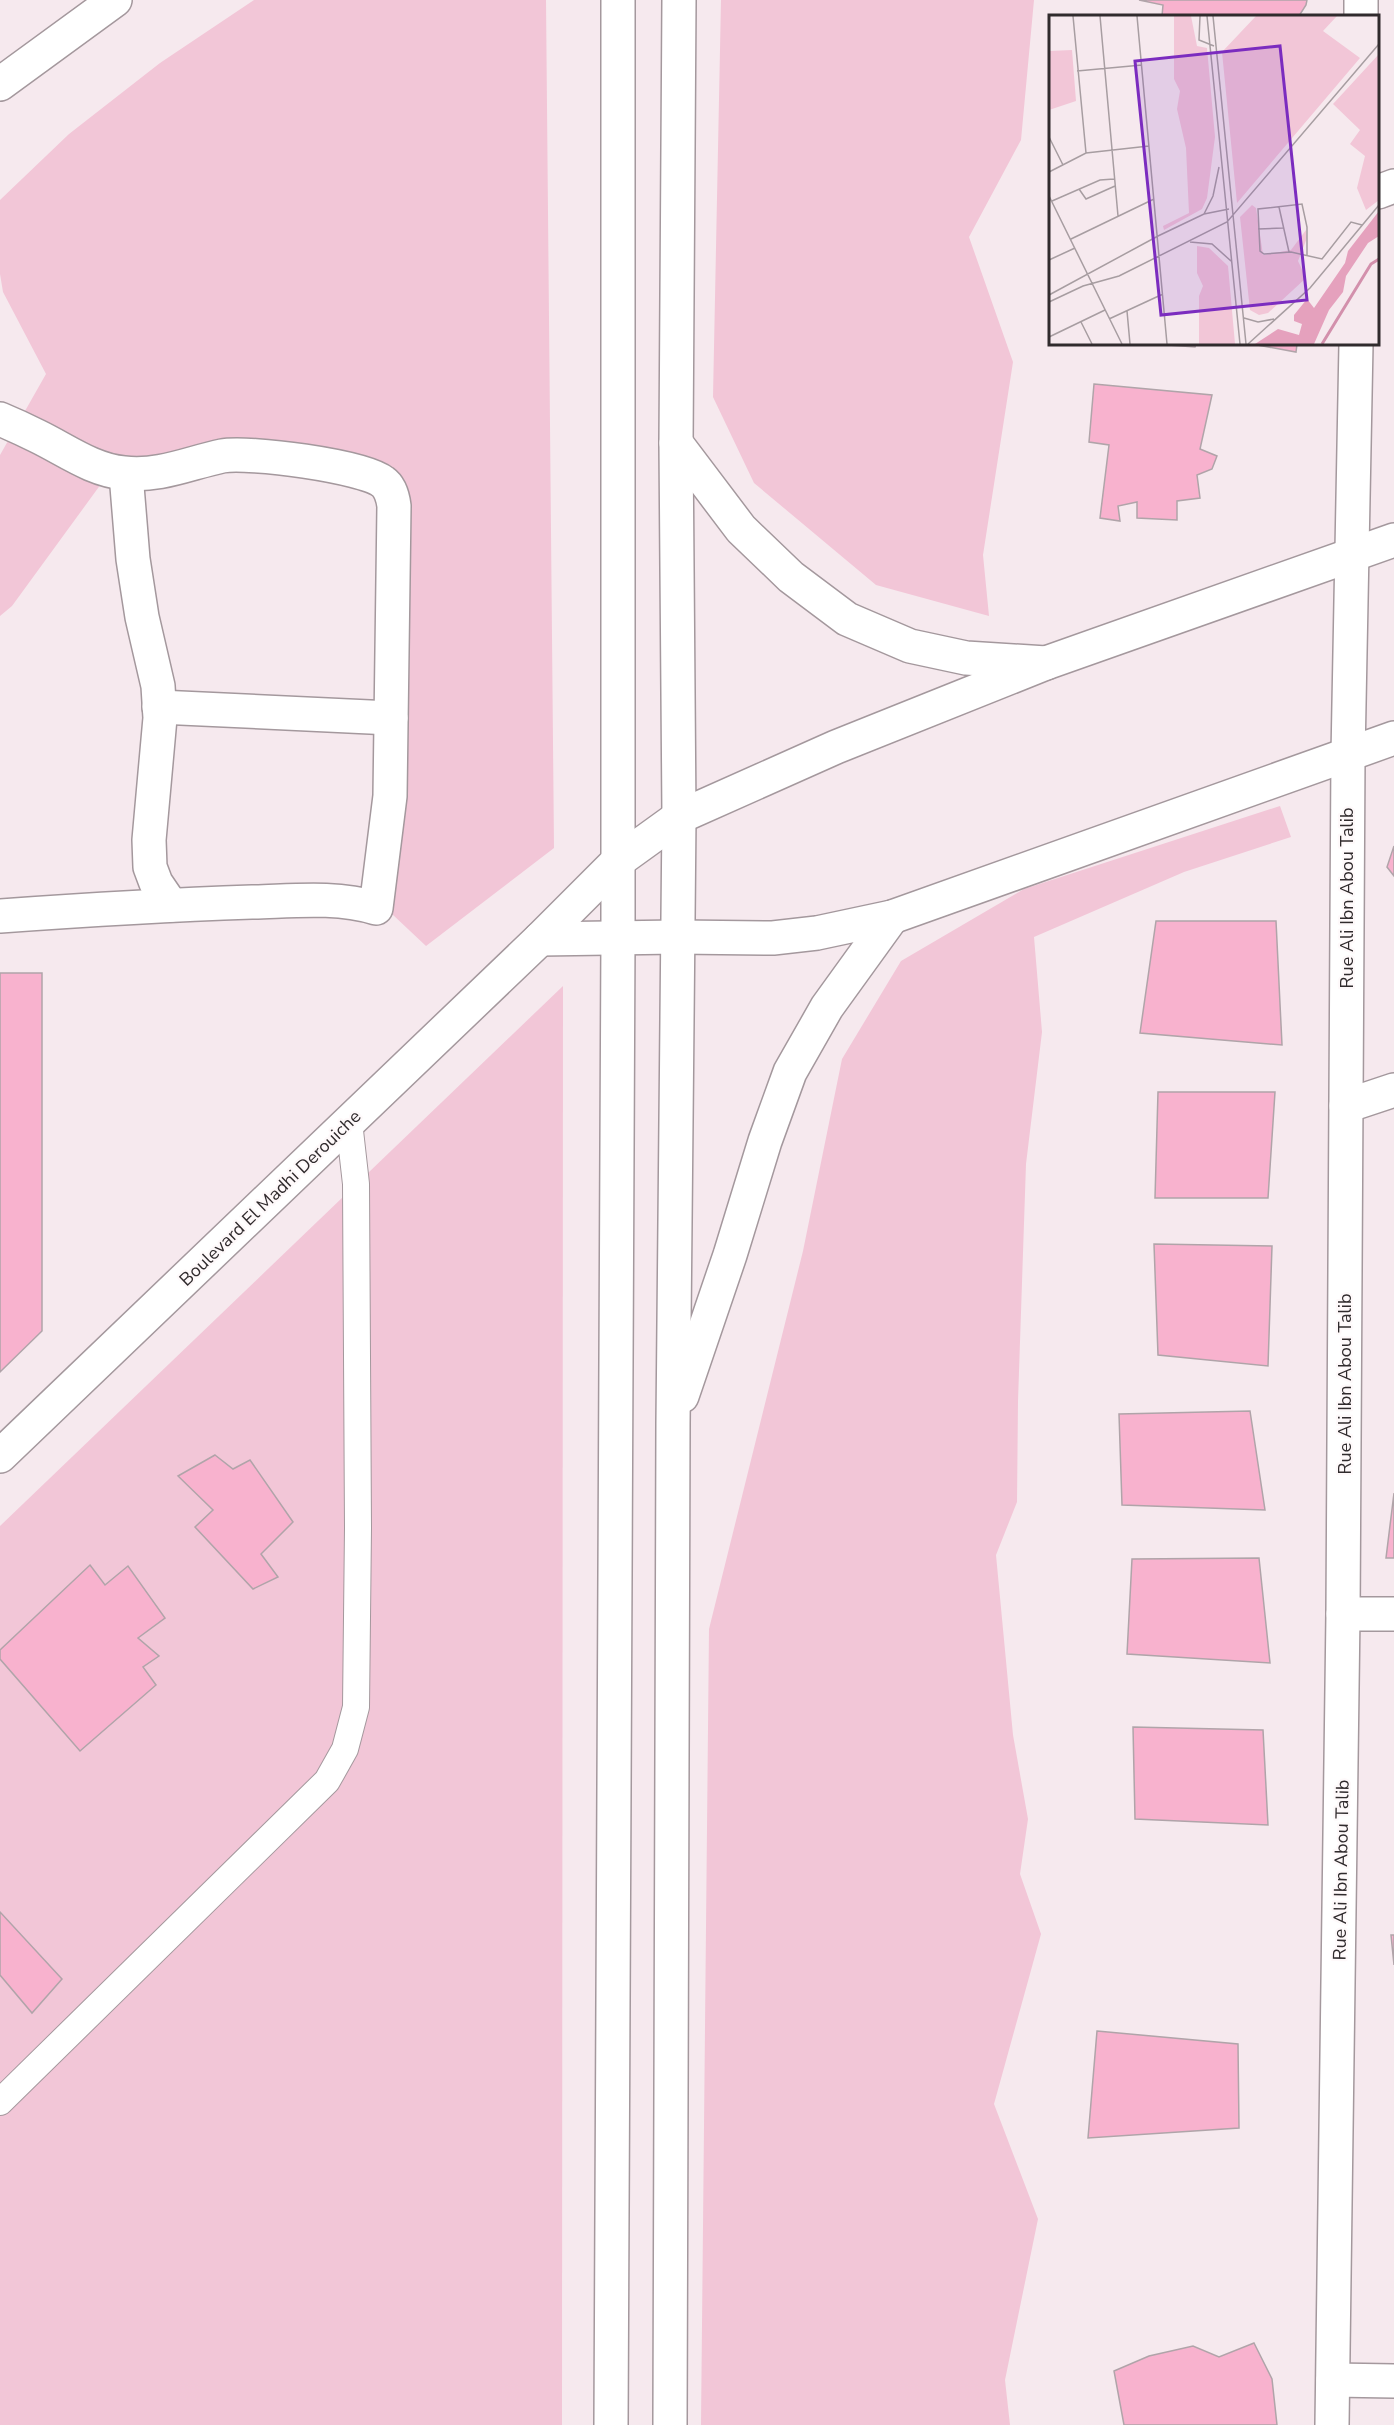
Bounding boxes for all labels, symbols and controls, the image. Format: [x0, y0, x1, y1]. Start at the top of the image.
inset map [1049, 15, 1379, 345]
street label: Rue Ali Ibn Abou Talib [1335, 808, 1359, 988]
street label: Boulevard El Madhi Derouiche [174, 1105, 366, 1291]
street label: Rue Ali Ibn Abou Talib [1333, 1294, 1357, 1474]
street label: Rue Ali Ibn Abou Talib [1327, 1779, 1355, 1961]

